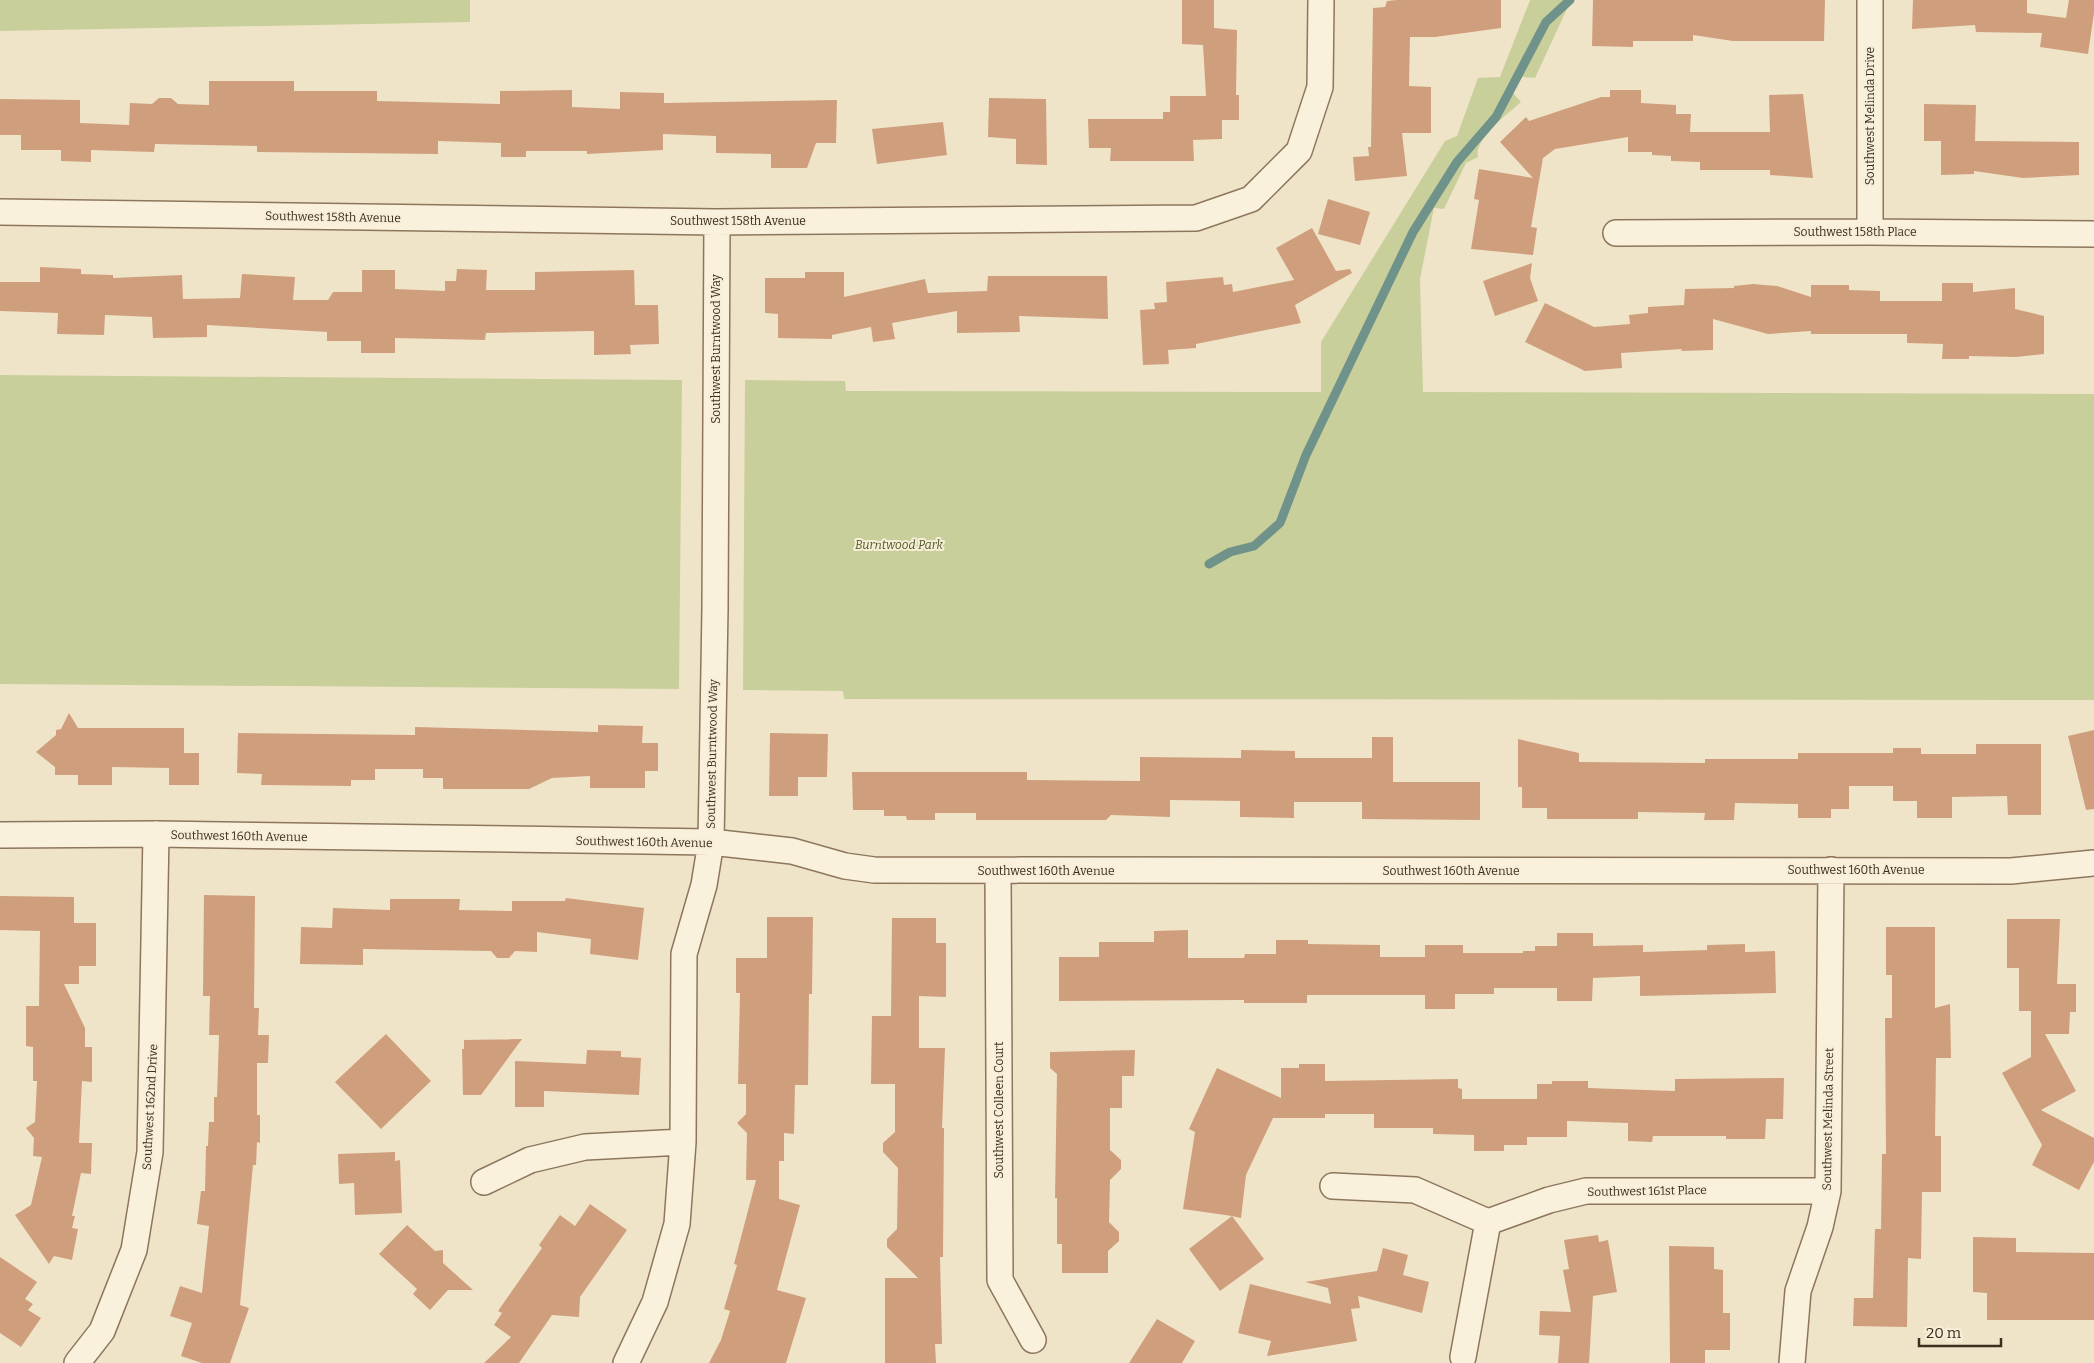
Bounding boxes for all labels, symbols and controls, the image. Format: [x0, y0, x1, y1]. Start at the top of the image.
street label: Southwest Melinda Drive [1863, 47, 1877, 185]
street label: Southwest 158th Avenue [265, 209, 401, 225]
street label: Southwest 158th Avenue [670, 214, 806, 228]
street label: Southwest 158th Place [1794, 225, 1917, 239]
street label: Southwest Burntwood Way [709, 274, 723, 424]
park label: Burntwood Park [855, 538, 943, 552]
street label: Southwest Burntwood Way [704, 678, 720, 829]
street label: Southwest 160th Avenue [170, 828, 308, 844]
street label: Southwest 160th Avenue [575, 834, 713, 850]
street label: Southwest 160th Avenue [1787, 863, 1925, 877]
street label: Southwest 160th Avenue [977, 864, 1115, 878]
street label: Southwest 160th Avenue [1382, 864, 1520, 878]
street label: Southwest Colleen Court [992, 1041, 1006, 1178]
street label: Southwest 162nd Drive [140, 1044, 160, 1170]
street label: Southwest Melinda Street [1820, 1047, 1836, 1190]
street label: Southwest 161st Place [1587, 1183, 1707, 1199]
scale bar [1919, 1316, 2002, 1348]
text: 20 m [1926, 1324, 1962, 1342]

